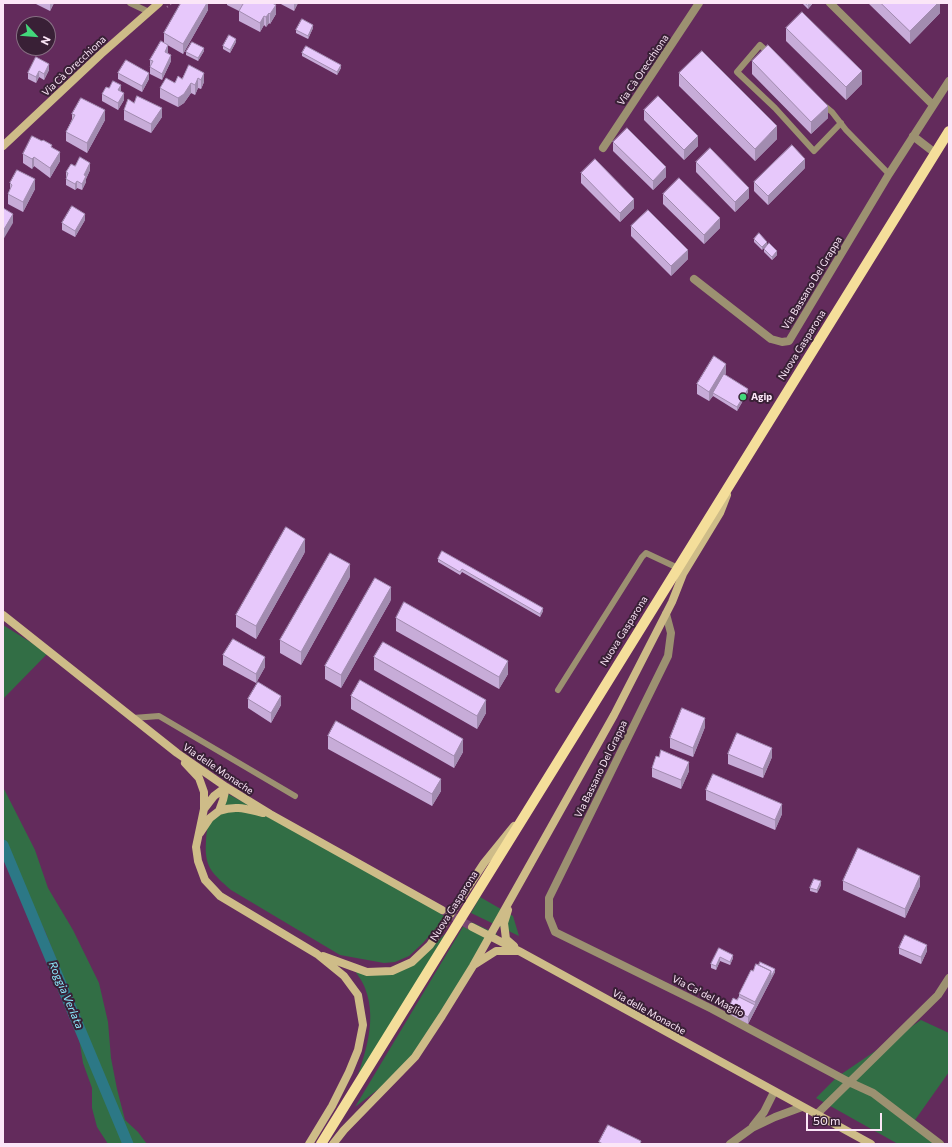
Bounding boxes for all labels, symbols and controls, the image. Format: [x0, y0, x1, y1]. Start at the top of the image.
north arrow [16, 16, 56, 56]
street label: Via Cà Orecchiona [615, 32, 671, 108]
street label: Via Cà Orecchiona [40, 33, 108, 99]
text: N [39, 34, 54, 48]
street label: Via Bassano Del Grappa [779, 234, 845, 332]
street label: Nuova Gasparona [776, 308, 828, 382]
place label: Agip [751, 391, 772, 403]
marker: Agip [738, 392, 748, 402]
street label: Nuova Gasparona [598, 594, 650, 668]
street label: Via Bassano Del Grappa [572, 718, 630, 820]
street label: Via delle Monache [181, 741, 255, 797]
street label: Nuova Gasparona [428, 869, 480, 943]
water label: Roggia Verlata [46, 959, 86, 1031]
street label: Via Ca' del Maglio [670, 973, 746, 1019]
street label: Via delle Monache [610, 987, 688, 1037]
scale bar [808, 1105, 884, 1131]
text: 50 m [813, 1113, 841, 1127]

